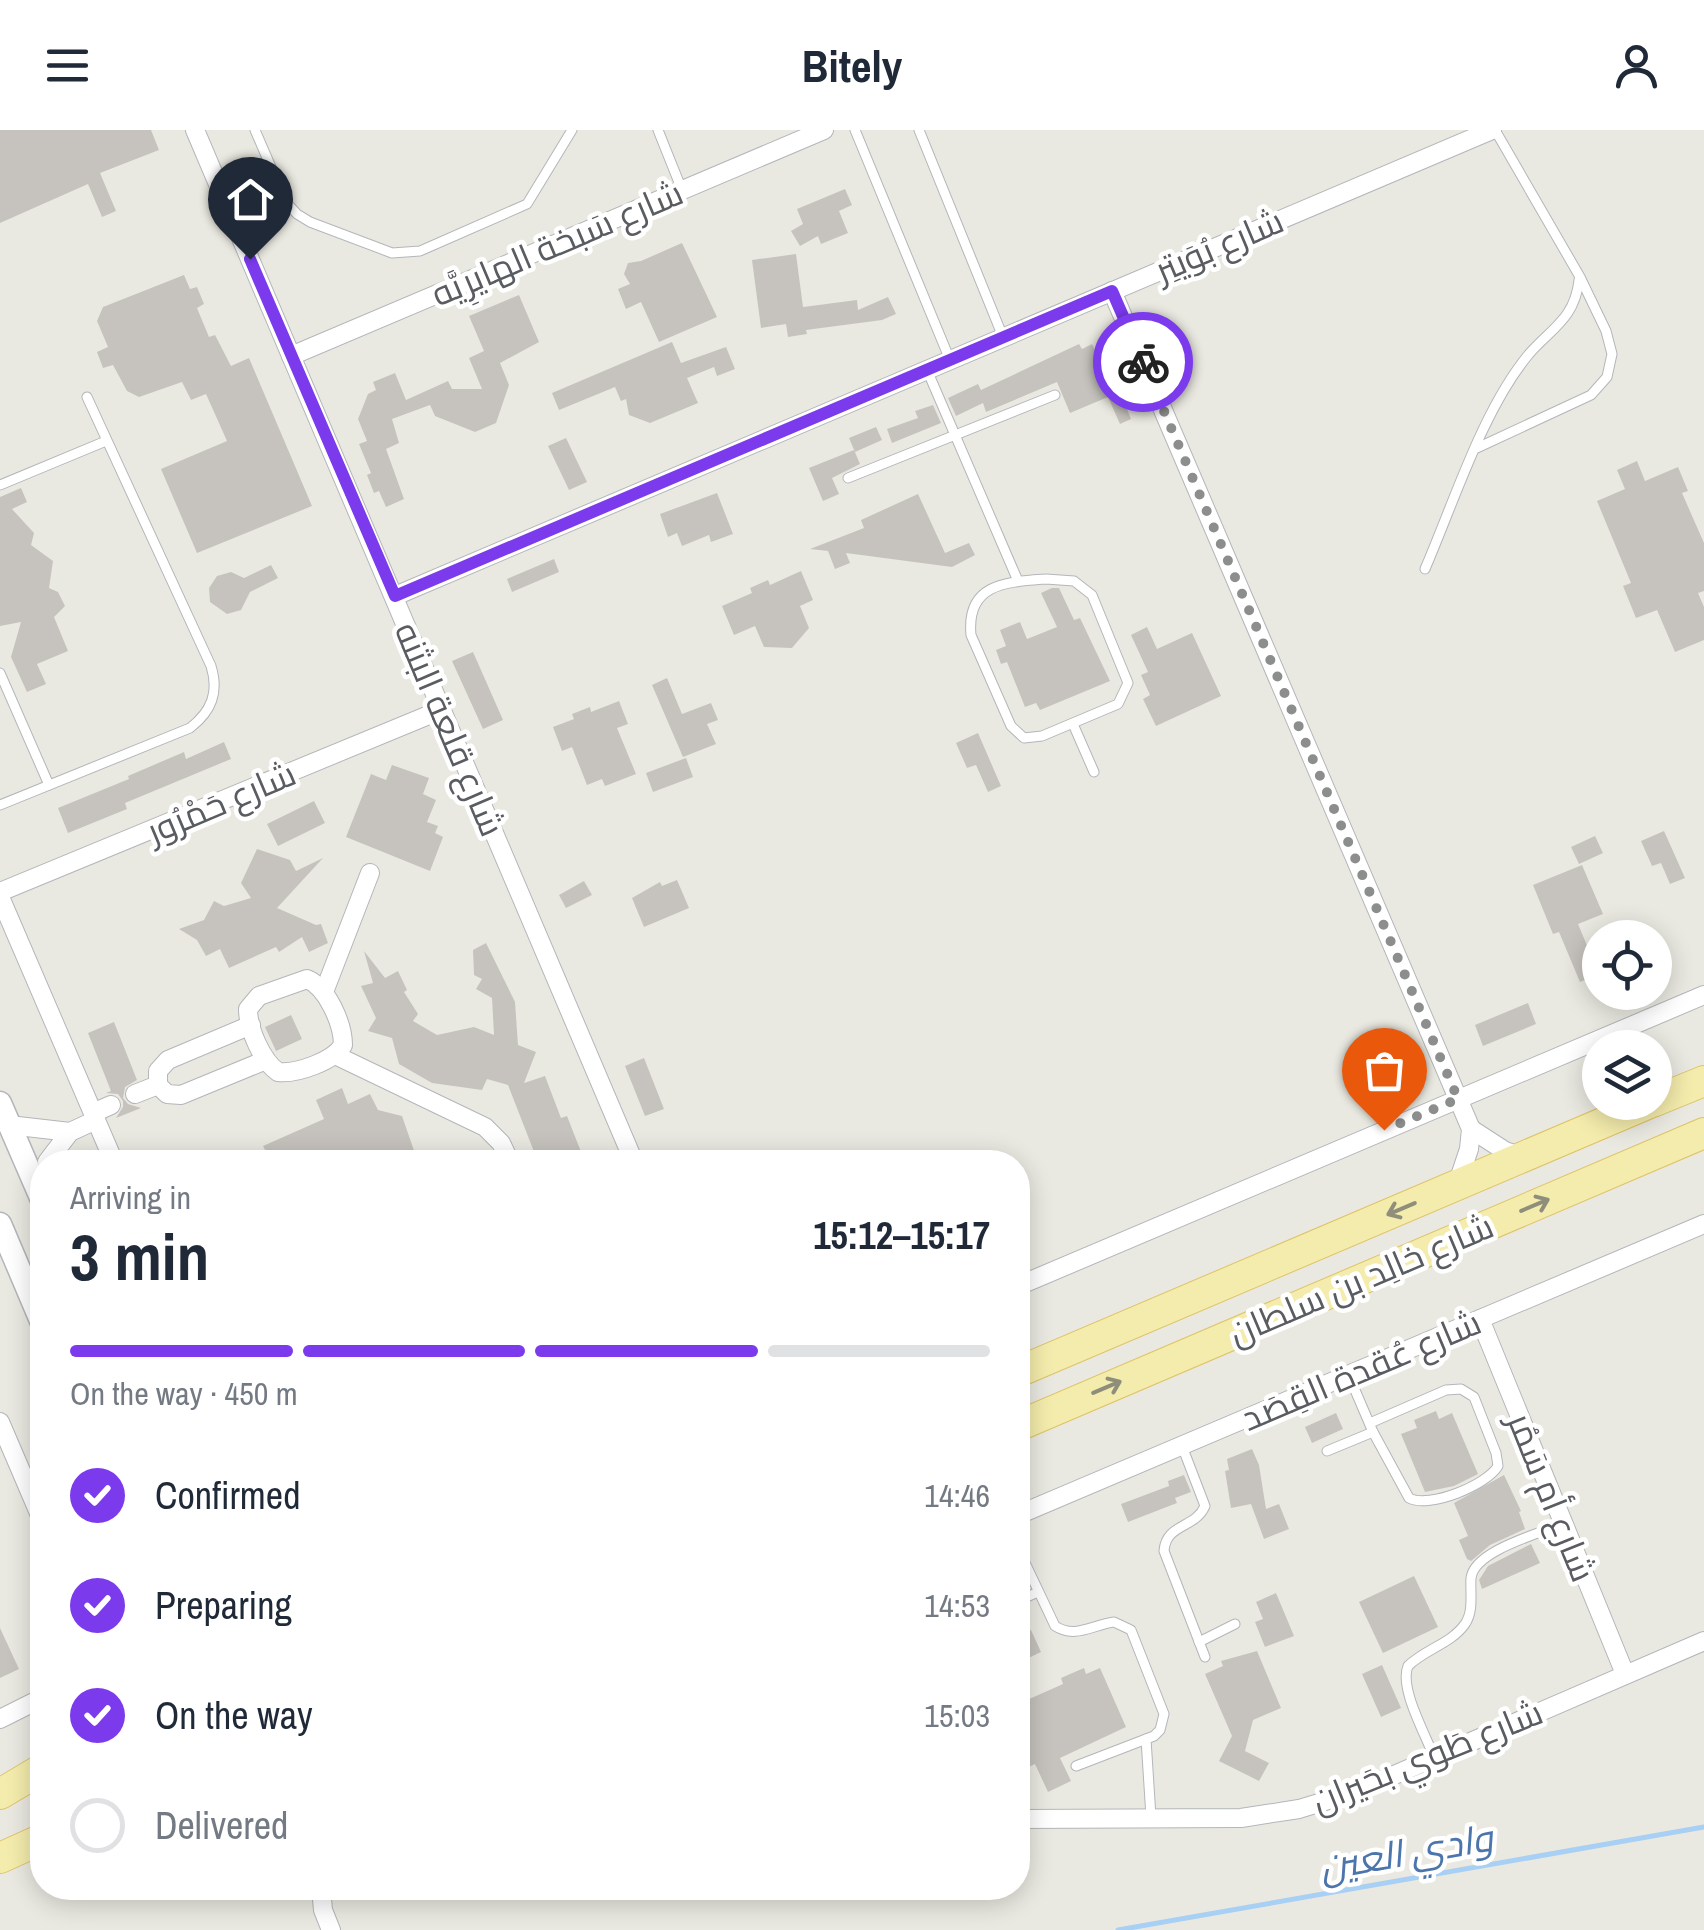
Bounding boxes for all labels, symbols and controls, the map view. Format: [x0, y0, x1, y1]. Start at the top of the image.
text: Bitely [802, 35, 902, 96]
icon: menu [40, 38, 95, 93]
icon: person [1609, 38, 1664, 93]
pin [208, 157, 293, 260]
street label: شارع سَبخة الهايرِيَّه [424, 169, 691, 319]
icon: home [223, 172, 278, 227]
street label: شارع بُوَيتِر [1146, 197, 1291, 294]
courier [1093, 312, 1193, 412]
icon: bike [1116, 335, 1171, 390]
street label: شارع قلعة البثنه [384, 615, 516, 843]
street label: شارع حَمْرُور [137, 750, 303, 855]
map controls [1582, 920, 1672, 1120]
button: locate [1582, 920, 1672, 1010]
pin [1342, 1028, 1427, 1131]
button: layers [1582, 1030, 1672, 1120]
icon: bag [1357, 1043, 1412, 1098]
text: Arriving in [70, 1176, 191, 1219]
one-way arrow [1519, 1195, 1550, 1213]
one-way arrow [1387, 1201, 1417, 1219]
street label: شارع خالِد بن سلطان [1221, 1202, 1501, 1356]
text: 15:12–15:17 [813, 1210, 990, 1261]
text: 3 min [70, 1213, 209, 1300]
street label: شارع عُقدة القِصَد [1234, 1298, 1488, 1442]
text: On the way · 450 m [70, 1372, 298, 1415]
one-way arrow [1091, 1377, 1122, 1395]
street label: شارع أم سَمُر [1495, 1404, 1607, 1589]
icon: check [70, 1468, 125, 1523]
text: Confirmed [155, 1470, 300, 1521]
text: 14:46 [924, 1474, 990, 1517]
icon: check [70, 1578, 125, 1633]
text: Preparing [155, 1580, 292, 1631]
text: 14:53 [924, 1584, 990, 1627]
icon: check [70, 1688, 125, 1743]
street label: شارع طَوي بحَيران [1304, 1688, 1551, 1827]
text: On the way [155, 1690, 313, 1741]
text: 15:03 [924, 1694, 990, 1737]
text: Delivered [155, 1800, 288, 1851]
water label: وادي العين [1316, 1811, 1500, 1897]

